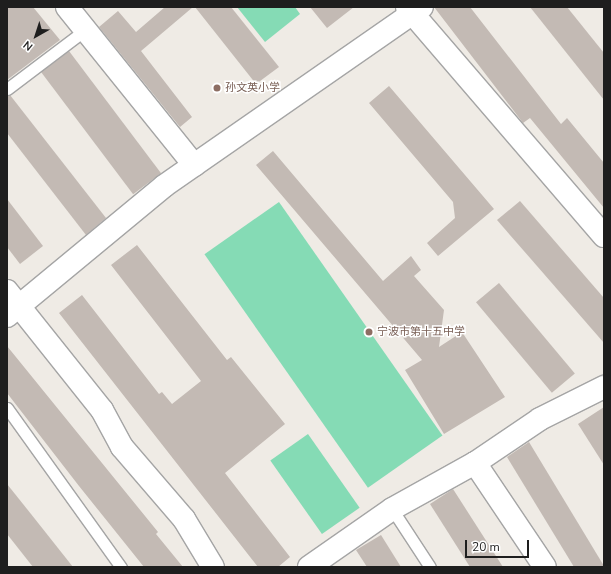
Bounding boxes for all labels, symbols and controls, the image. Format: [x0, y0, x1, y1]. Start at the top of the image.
north arrow [16, 16, 56, 56]
text: N [20, 37, 36, 54]
place label: 孙文英小学 [225, 81, 280, 95]
marker: 孙文英小学 [212, 83, 222, 93]
place label: 宁波市第十五中学 [377, 325, 465, 339]
marker: 宁波市第十五中学 [364, 327, 374, 337]
scale bar [467, 532, 531, 558]
text: 20 m [472, 539, 500, 555]

